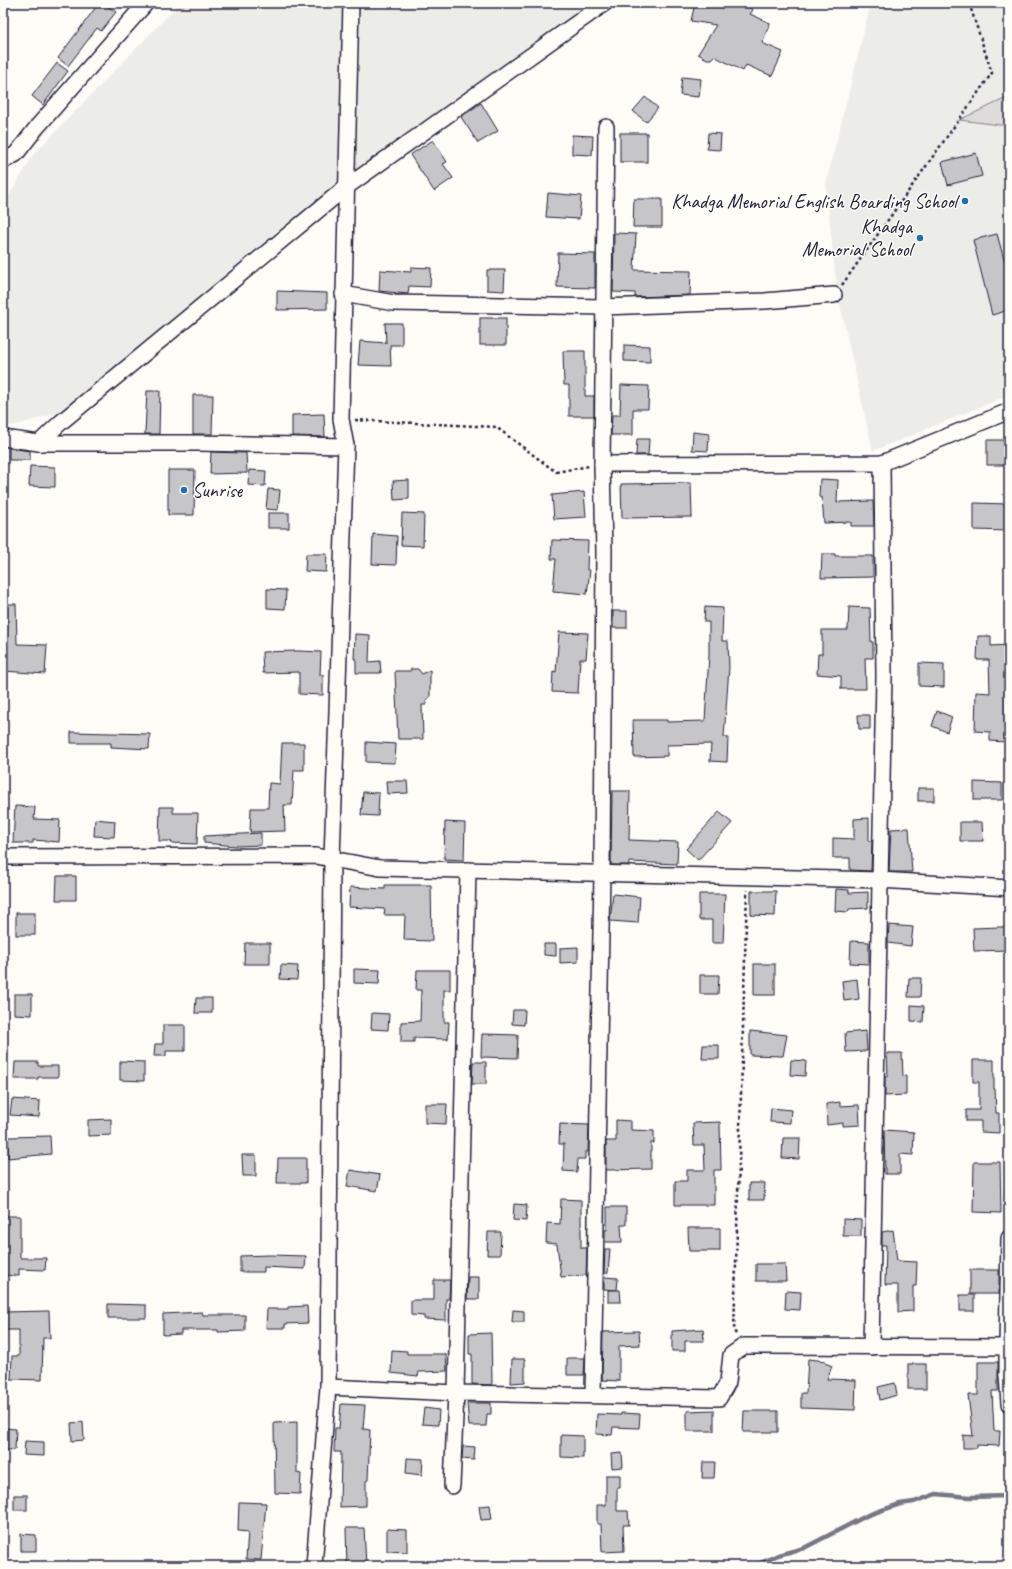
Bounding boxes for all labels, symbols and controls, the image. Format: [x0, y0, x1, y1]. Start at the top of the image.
place label: Khadga Memorial English Boarding School [671, 189, 961, 214]
marker: Khadga Memorial English Boarding School [960, 196, 970, 206]
place label: Khadga Memorial School [802, 214, 916, 262]
marker: Khadga Memorial School [915, 233, 925, 243]
place label: Sunrise [192, 478, 243, 503]
marker: Sunrise [179, 485, 189, 495]

